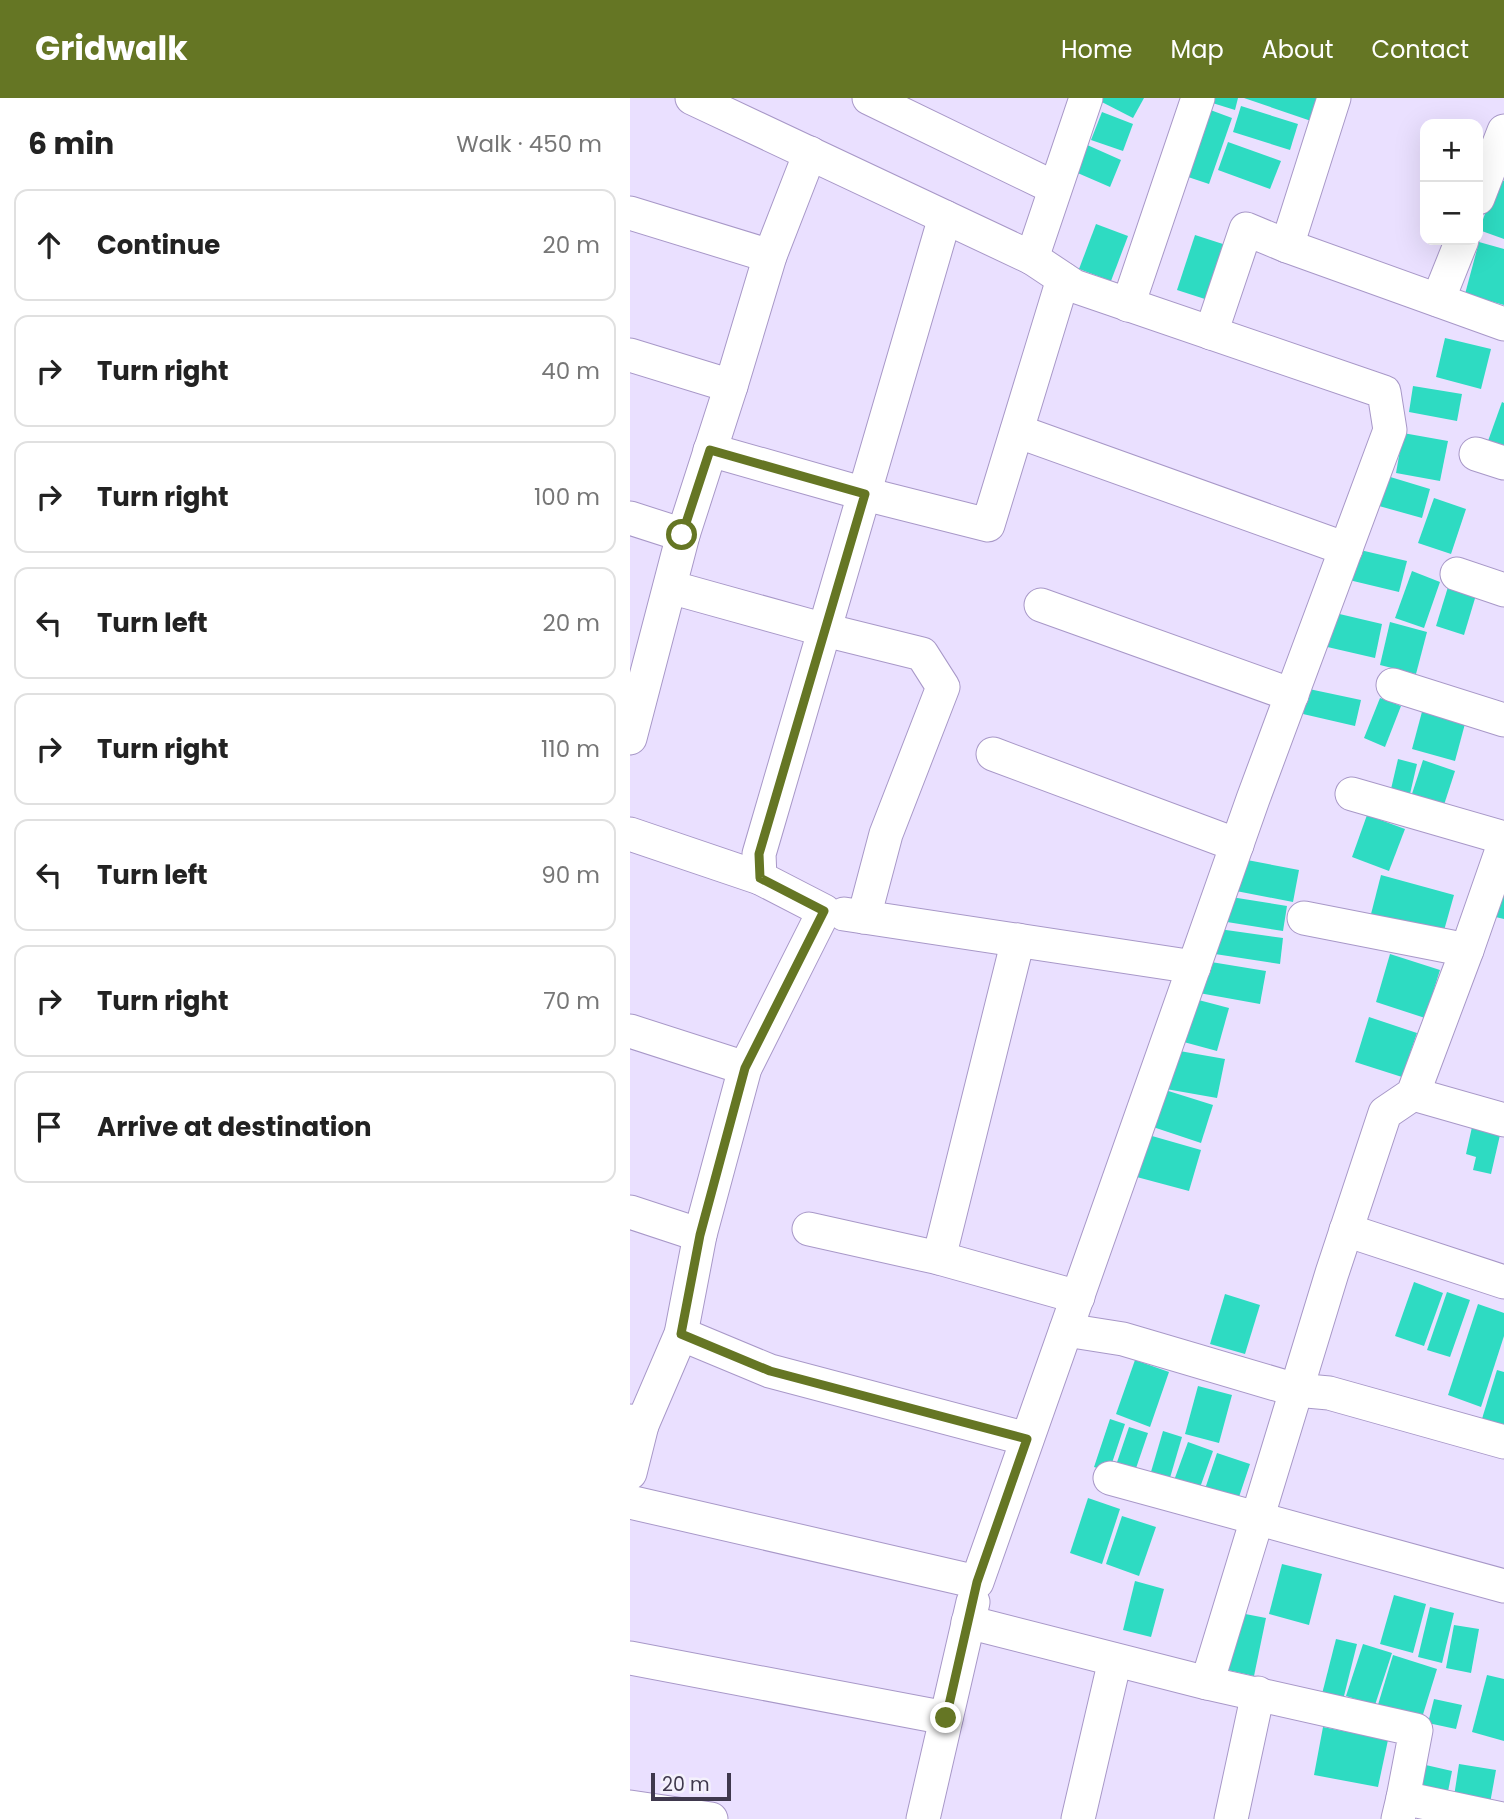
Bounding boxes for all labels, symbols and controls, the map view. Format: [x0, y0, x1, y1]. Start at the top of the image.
text: Gridwalk [35, 25, 188, 72]
text: Home [1061, 33, 1133, 66]
text: Map [1171, 33, 1224, 66]
text: About [1262, 33, 1333, 66]
text: Contact [1371, 33, 1469, 66]
map controls [1420, 119, 1483, 245]
button: + [1420, 119, 1483, 182]
text: 6 min [28, 122, 114, 165]
text: Walk · 450 m [456, 128, 602, 160]
button: − [1420, 182, 1483, 245]
icon: ahead [30, 226, 68, 264]
text: Continue [97, 227, 220, 263]
text: 20 m [542, 229, 600, 261]
icon: right [30, 352, 68, 390]
text: Turn right [97, 353, 229, 389]
text: 40 m [541, 355, 600, 387]
icon: right [30, 478, 68, 516]
text: Turn right [97, 479, 229, 515]
text: 100 m [534, 481, 600, 513]
route start [666, 519, 697, 550]
icon: left [30, 604, 68, 642]
text: Turn left [97, 605, 208, 641]
text: 20 m [542, 607, 600, 639]
icon: right [30, 730, 68, 768]
text: Turn right [97, 731, 229, 767]
text: 110 m [541, 733, 600, 765]
icon: left [30, 856, 68, 894]
text: Turn left [97, 857, 208, 893]
text: 90 m [541, 859, 600, 891]
icon: right [30, 982, 68, 1020]
text: Turn right [97, 983, 229, 1019]
text: 70 m [543, 985, 600, 1017]
icon: arrive [30, 1108, 68, 1146]
text: Arrive at destination [97, 1109, 372, 1145]
route end [930, 1702, 961, 1733]
scale bar [651, 1770, 732, 1802]
text: 20 m [662, 1771, 710, 1798]

